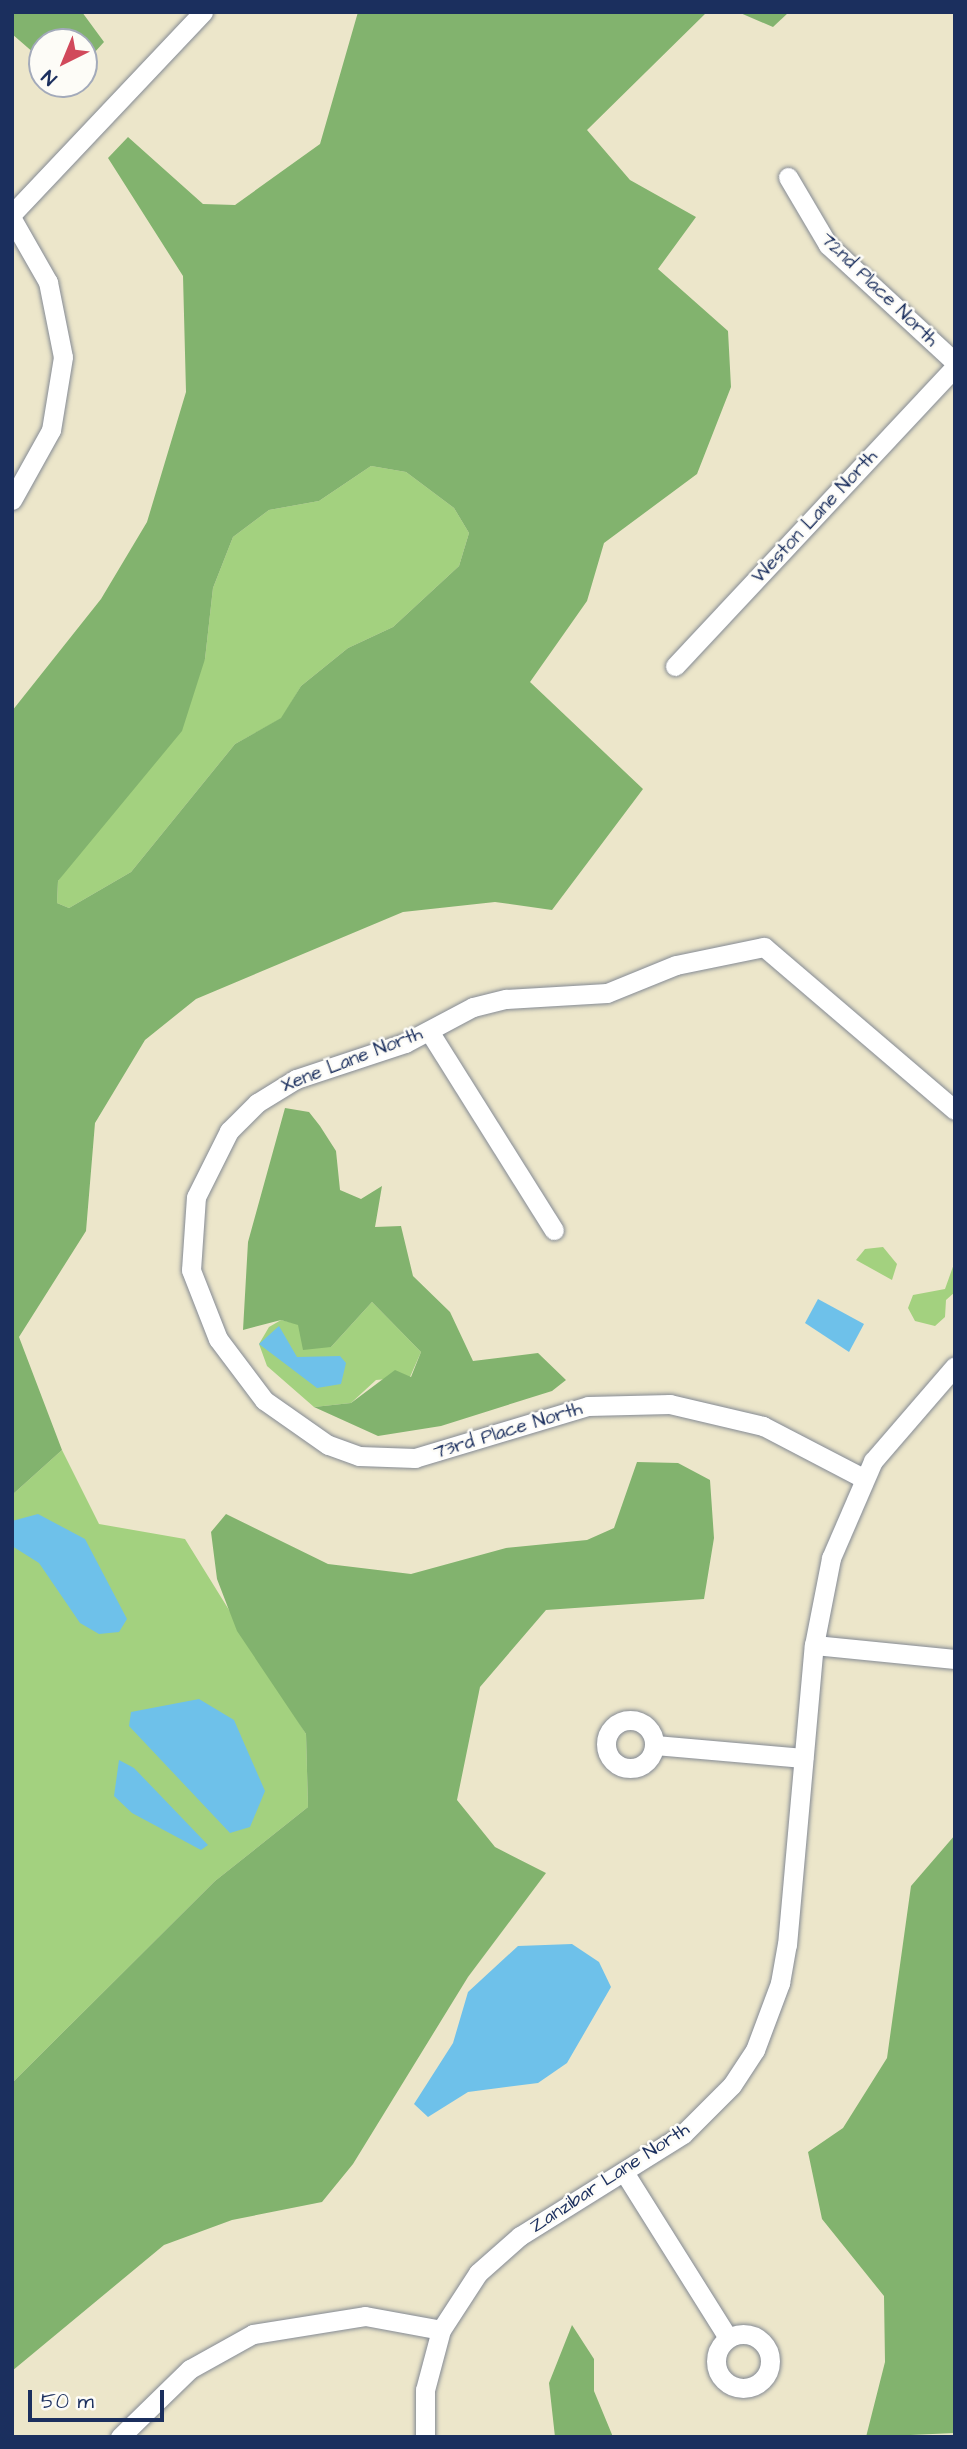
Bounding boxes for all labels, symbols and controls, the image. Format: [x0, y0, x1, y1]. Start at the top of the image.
north arrow [28, 28, 98, 98]
text: N [36, 63, 63, 91]
street label: 72nd Place North [816, 228, 942, 352]
street label: Weston Lane North [747, 446, 883, 588]
street label: Xene Lane North [278, 1023, 426, 1097]
street label: 73rd Place North [431, 1398, 585, 1464]
street label: Zanzibar Lane North [526, 2118, 694, 2238]
scale bar [32, 2376, 168, 2420]
text: 50 m [41, 2387, 94, 2416]

